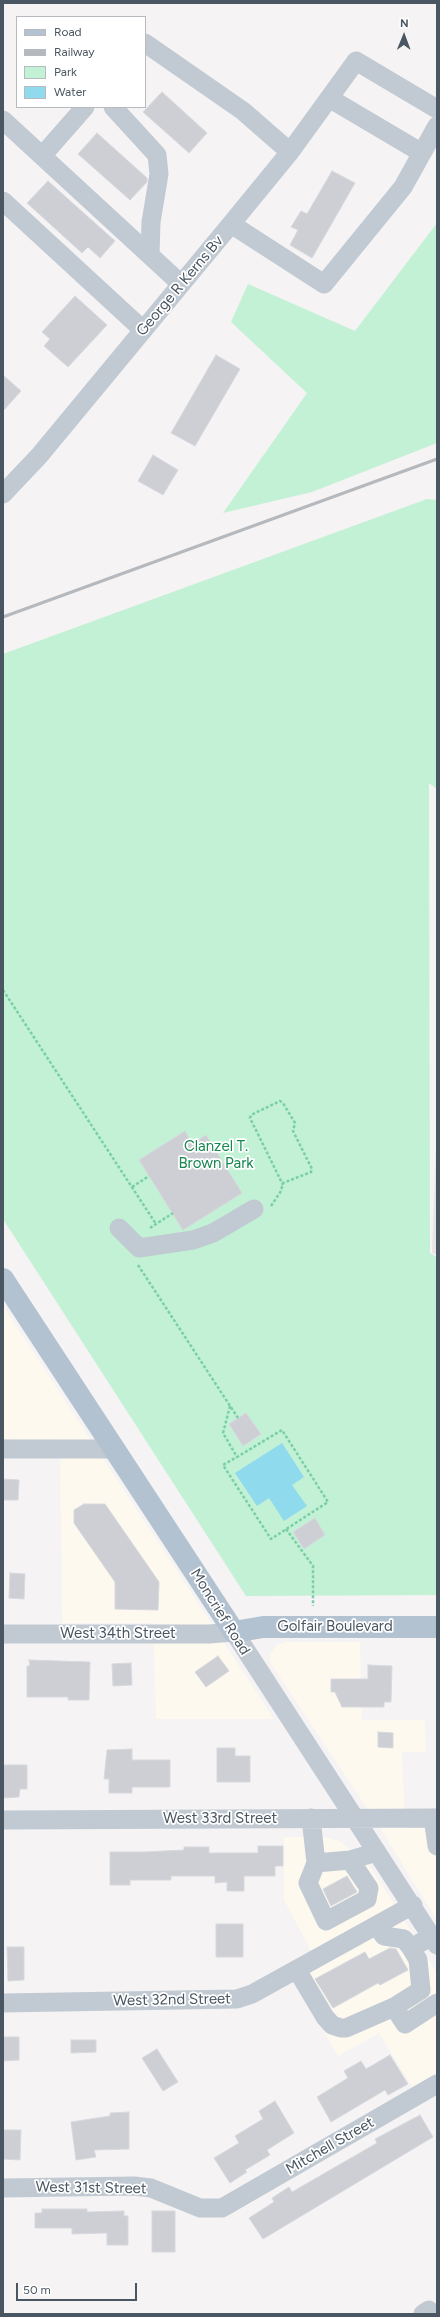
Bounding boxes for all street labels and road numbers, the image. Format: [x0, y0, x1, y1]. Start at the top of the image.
street label: George R Kerns Bv [133, 232, 227, 340]
street label: Moncrief Road [186, 1566, 254, 1658]
street label: Golfair Boulevard [277, 1618, 393, 1636]
street label: West 34th Street [60, 1625, 176, 1643]
street label: West 33rd Street [163, 1810, 277, 1828]
street label: West 32nd Street [113, 1990, 231, 2010]
street label: Mitchell Street [283, 2114, 377, 2178]
street label: West 31st Street [35, 2178, 147, 2198]

